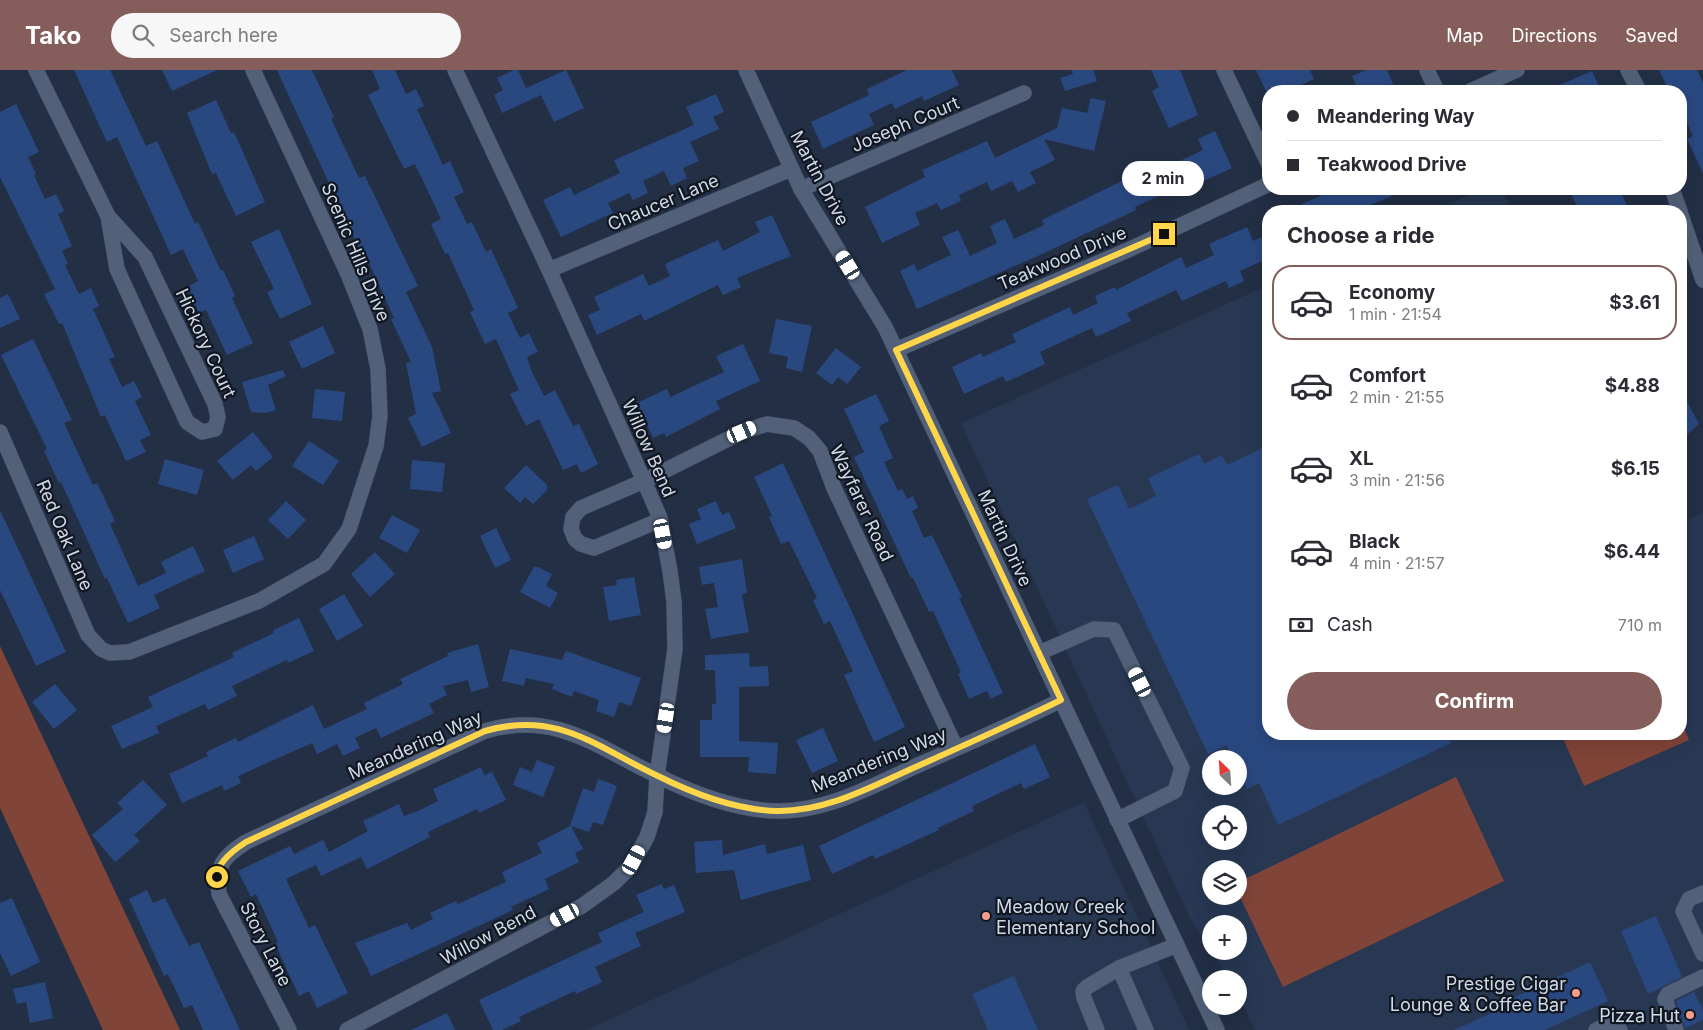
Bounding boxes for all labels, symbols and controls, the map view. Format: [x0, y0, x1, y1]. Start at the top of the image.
search box [111, 13, 461, 58]
text: Tako [25, 21, 81, 50]
icon: search [129, 21, 157, 49]
text: Search here [169, 24, 278, 47]
text: Map [1446, 25, 1484, 46]
text: Directions [1512, 25, 1597, 46]
text: Saved [1625, 25, 1678, 46]
street label: Joseph Court [848, 92, 962, 156]
text: Meandering Way [1317, 105, 1474, 128]
street label: Martin Drive [786, 127, 854, 229]
text: Teakwood Drive [1317, 153, 1467, 176]
callout: 2 min [1123, 161, 1205, 196]
text: 2 min [1142, 168, 1184, 188]
street label: Chaucer Lane [604, 169, 722, 235]
street label: Scenic Hills Drive [317, 180, 395, 324]
street label: Teakwood Drive [995, 221, 1129, 295]
text: Choose a ride [1287, 222, 1435, 248]
route end [1153, 223, 1175, 245]
car [833, 248, 862, 282]
icon: car [1289, 280, 1334, 325]
text: Economy [1349, 281, 1435, 304]
street label: Hickory Court [172, 285, 241, 401]
text: $3.61 [1609, 291, 1660, 314]
text: 1 min · 21:54 [1349, 304, 1442, 324]
icon: car [1289, 363, 1334, 408]
text: Comfort [1349, 364, 1426, 387]
text: $4.88 [1605, 374, 1660, 397]
text: 2 min · 21:55 [1349, 387, 1445, 407]
street label: Willow Bend [618, 396, 680, 500]
car [725, 419, 758, 445]
street label: Wayfarer Road [826, 442, 898, 564]
icon: car [1289, 446, 1334, 491]
text: XL [1349, 447, 1374, 470]
text: $6.15 [1611, 457, 1660, 480]
text: 3 min · 21:56 [1349, 470, 1445, 490]
street label: Red Oak Lane [32, 477, 98, 593]
street label: Martin Drive [973, 486, 1037, 590]
car [652, 518, 673, 550]
icon: car [1289, 529, 1334, 574]
text: Black [1349, 530, 1400, 553]
text: $6.44 [1604, 540, 1660, 563]
text: 4 min · 21:57 [1349, 553, 1444, 573]
icon: cash [1287, 611, 1315, 639]
text: Cash [1327, 613, 1373, 636]
text: 710 m [1618, 615, 1662, 635]
car [1126, 665, 1153, 699]
button: Confirm [1287, 672, 1662, 730]
car [656, 702, 675, 734]
street label: Meandering Way [345, 706, 485, 784]
street label: Meandering Way [808, 723, 950, 797]
north arrow [1202, 750, 1248, 795]
map controls [1202, 750, 1247, 1015]
button: locate [1202, 805, 1247, 850]
car [620, 843, 647, 877]
button: layers [1202, 860, 1247, 905]
route start [206, 866, 228, 888]
place label: Meadow Creek Elementary School [996, 896, 1155, 938]
street label: Story Lane [236, 898, 296, 990]
street label: Willow Bend [437, 901, 539, 969]
car [548, 901, 581, 929]
marker: Meadow Creek Elementary School [980, 910, 992, 922]
button: + [1202, 915, 1247, 960]
button: − [1202, 970, 1247, 1015]
place label: Prestige Cigar Lounge & Coffee Bar [1390, 973, 1566, 1015]
marker: Prestige Cigar Lounge & Coffee Bar [1570, 987, 1582, 999]
place label: Pizza Hut [1599, 1005, 1680, 1026]
marker: Pizza Hut [1684, 1009, 1696, 1021]

